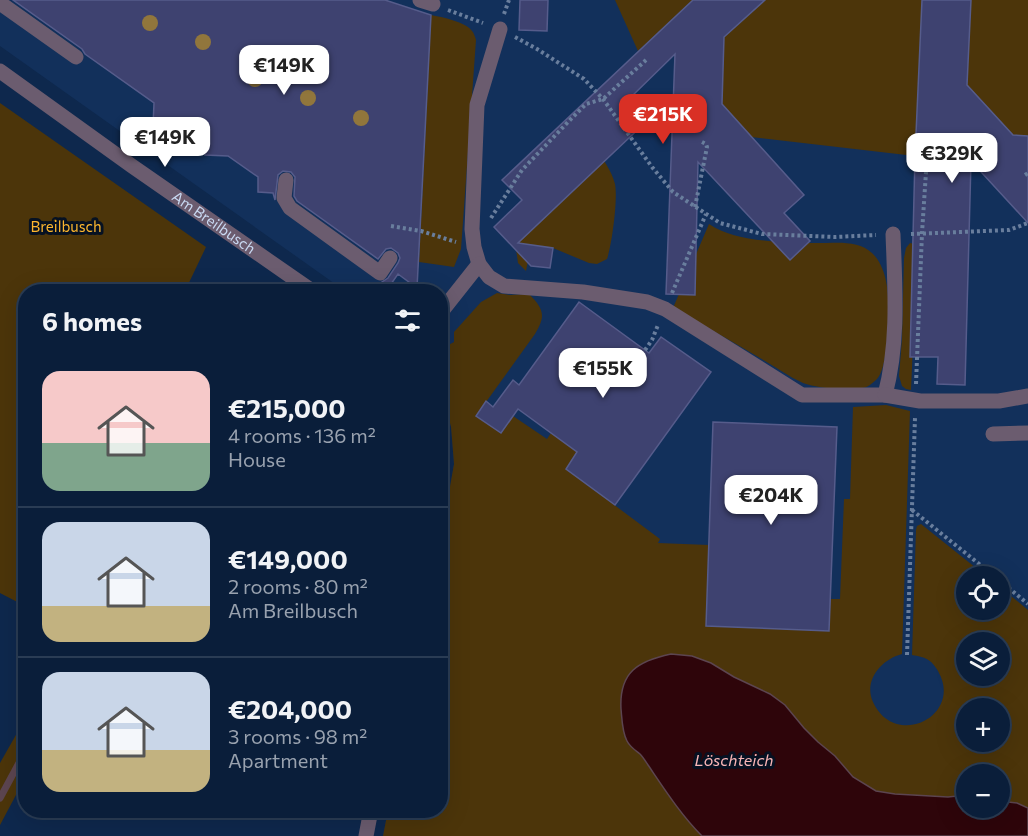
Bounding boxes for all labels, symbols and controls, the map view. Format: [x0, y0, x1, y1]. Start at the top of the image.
pin: €149K [242, 45, 326, 96]
text: €149K [253, 52, 315, 76]
pin: €215K [621, 94, 705, 145]
text: €215K [633, 101, 693, 125]
pin: €149K [123, 117, 207, 168]
text: €149K [134, 124, 196, 148]
pin: €329K [910, 133, 994, 184]
text: €329K [920, 140, 984, 164]
street label: Am Breilbusch [169, 187, 259, 257]
park label: Breilbusch [30, 217, 102, 235]
icon: filters [391, 304, 424, 337]
text: 6 homes [42, 305, 142, 336]
pin: €155K [561, 348, 645, 399]
text: €155K [573, 355, 633, 379]
text: €215,000 [228, 392, 346, 423]
icon: home [90, 395, 162, 467]
text: 4 rooms · 136 m² [228, 423, 376, 447]
text: House [228, 447, 286, 471]
pin: €204K [729, 475, 813, 526]
text: €204K [739, 482, 803, 506]
text: €149,000 [228, 543, 348, 574]
icon: home [90, 546, 162, 618]
map controls [956, 566, 1010, 818]
button: locate [956, 566, 1010, 620]
text: 2 rooms · 80 m² [228, 574, 368, 598]
text: Am Breilbusch [228, 598, 358, 622]
button: layers [956, 632, 1010, 686]
text: €204,000 [228, 693, 352, 724]
icon: home [90, 696, 162, 768]
button: + [956, 698, 1010, 752]
text: 3 rooms · 98 m² [228, 724, 367, 748]
text: Apartment [228, 748, 328, 772]
water label: Löschteich [695, 750, 774, 769]
button: − [956, 764, 1010, 818]

